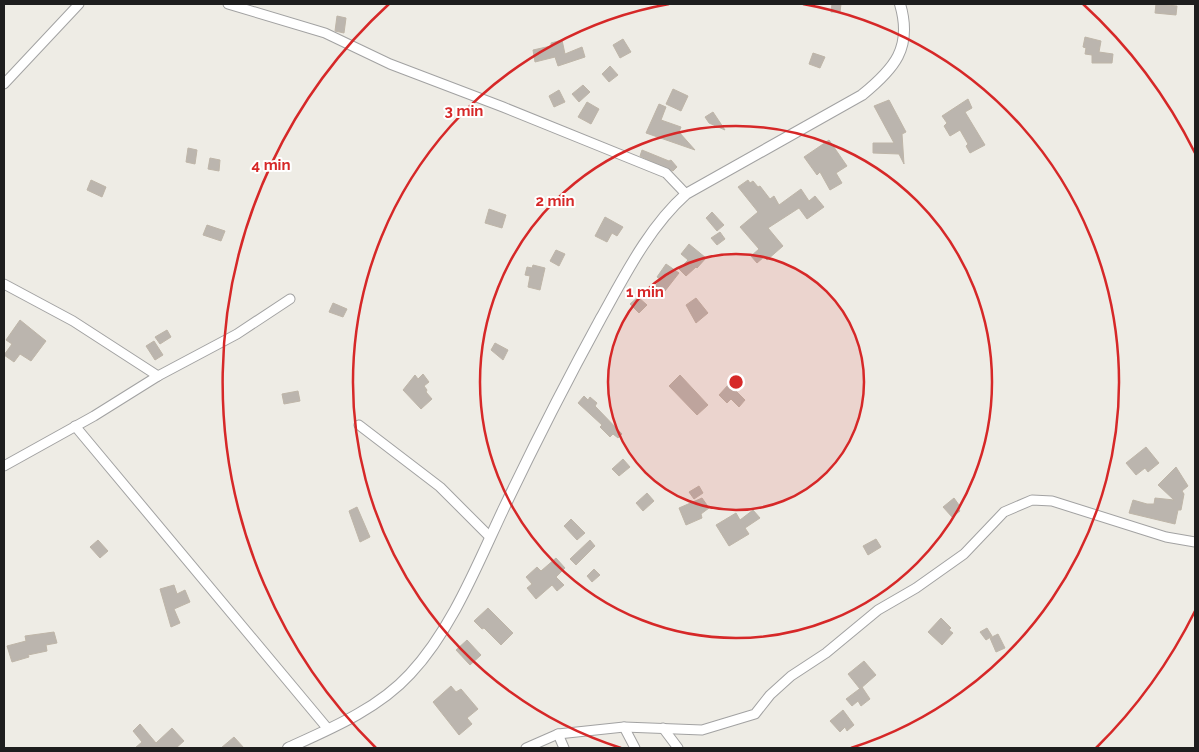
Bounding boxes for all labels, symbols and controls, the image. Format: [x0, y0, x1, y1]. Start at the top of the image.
text: 3 min [445, 102, 483, 120]
text: 4 min [251, 156, 291, 174]
text: 2 min [536, 192, 574, 210]
text: 1 min [626, 283, 664, 301]
centre of rings [727, 373, 745, 391]

